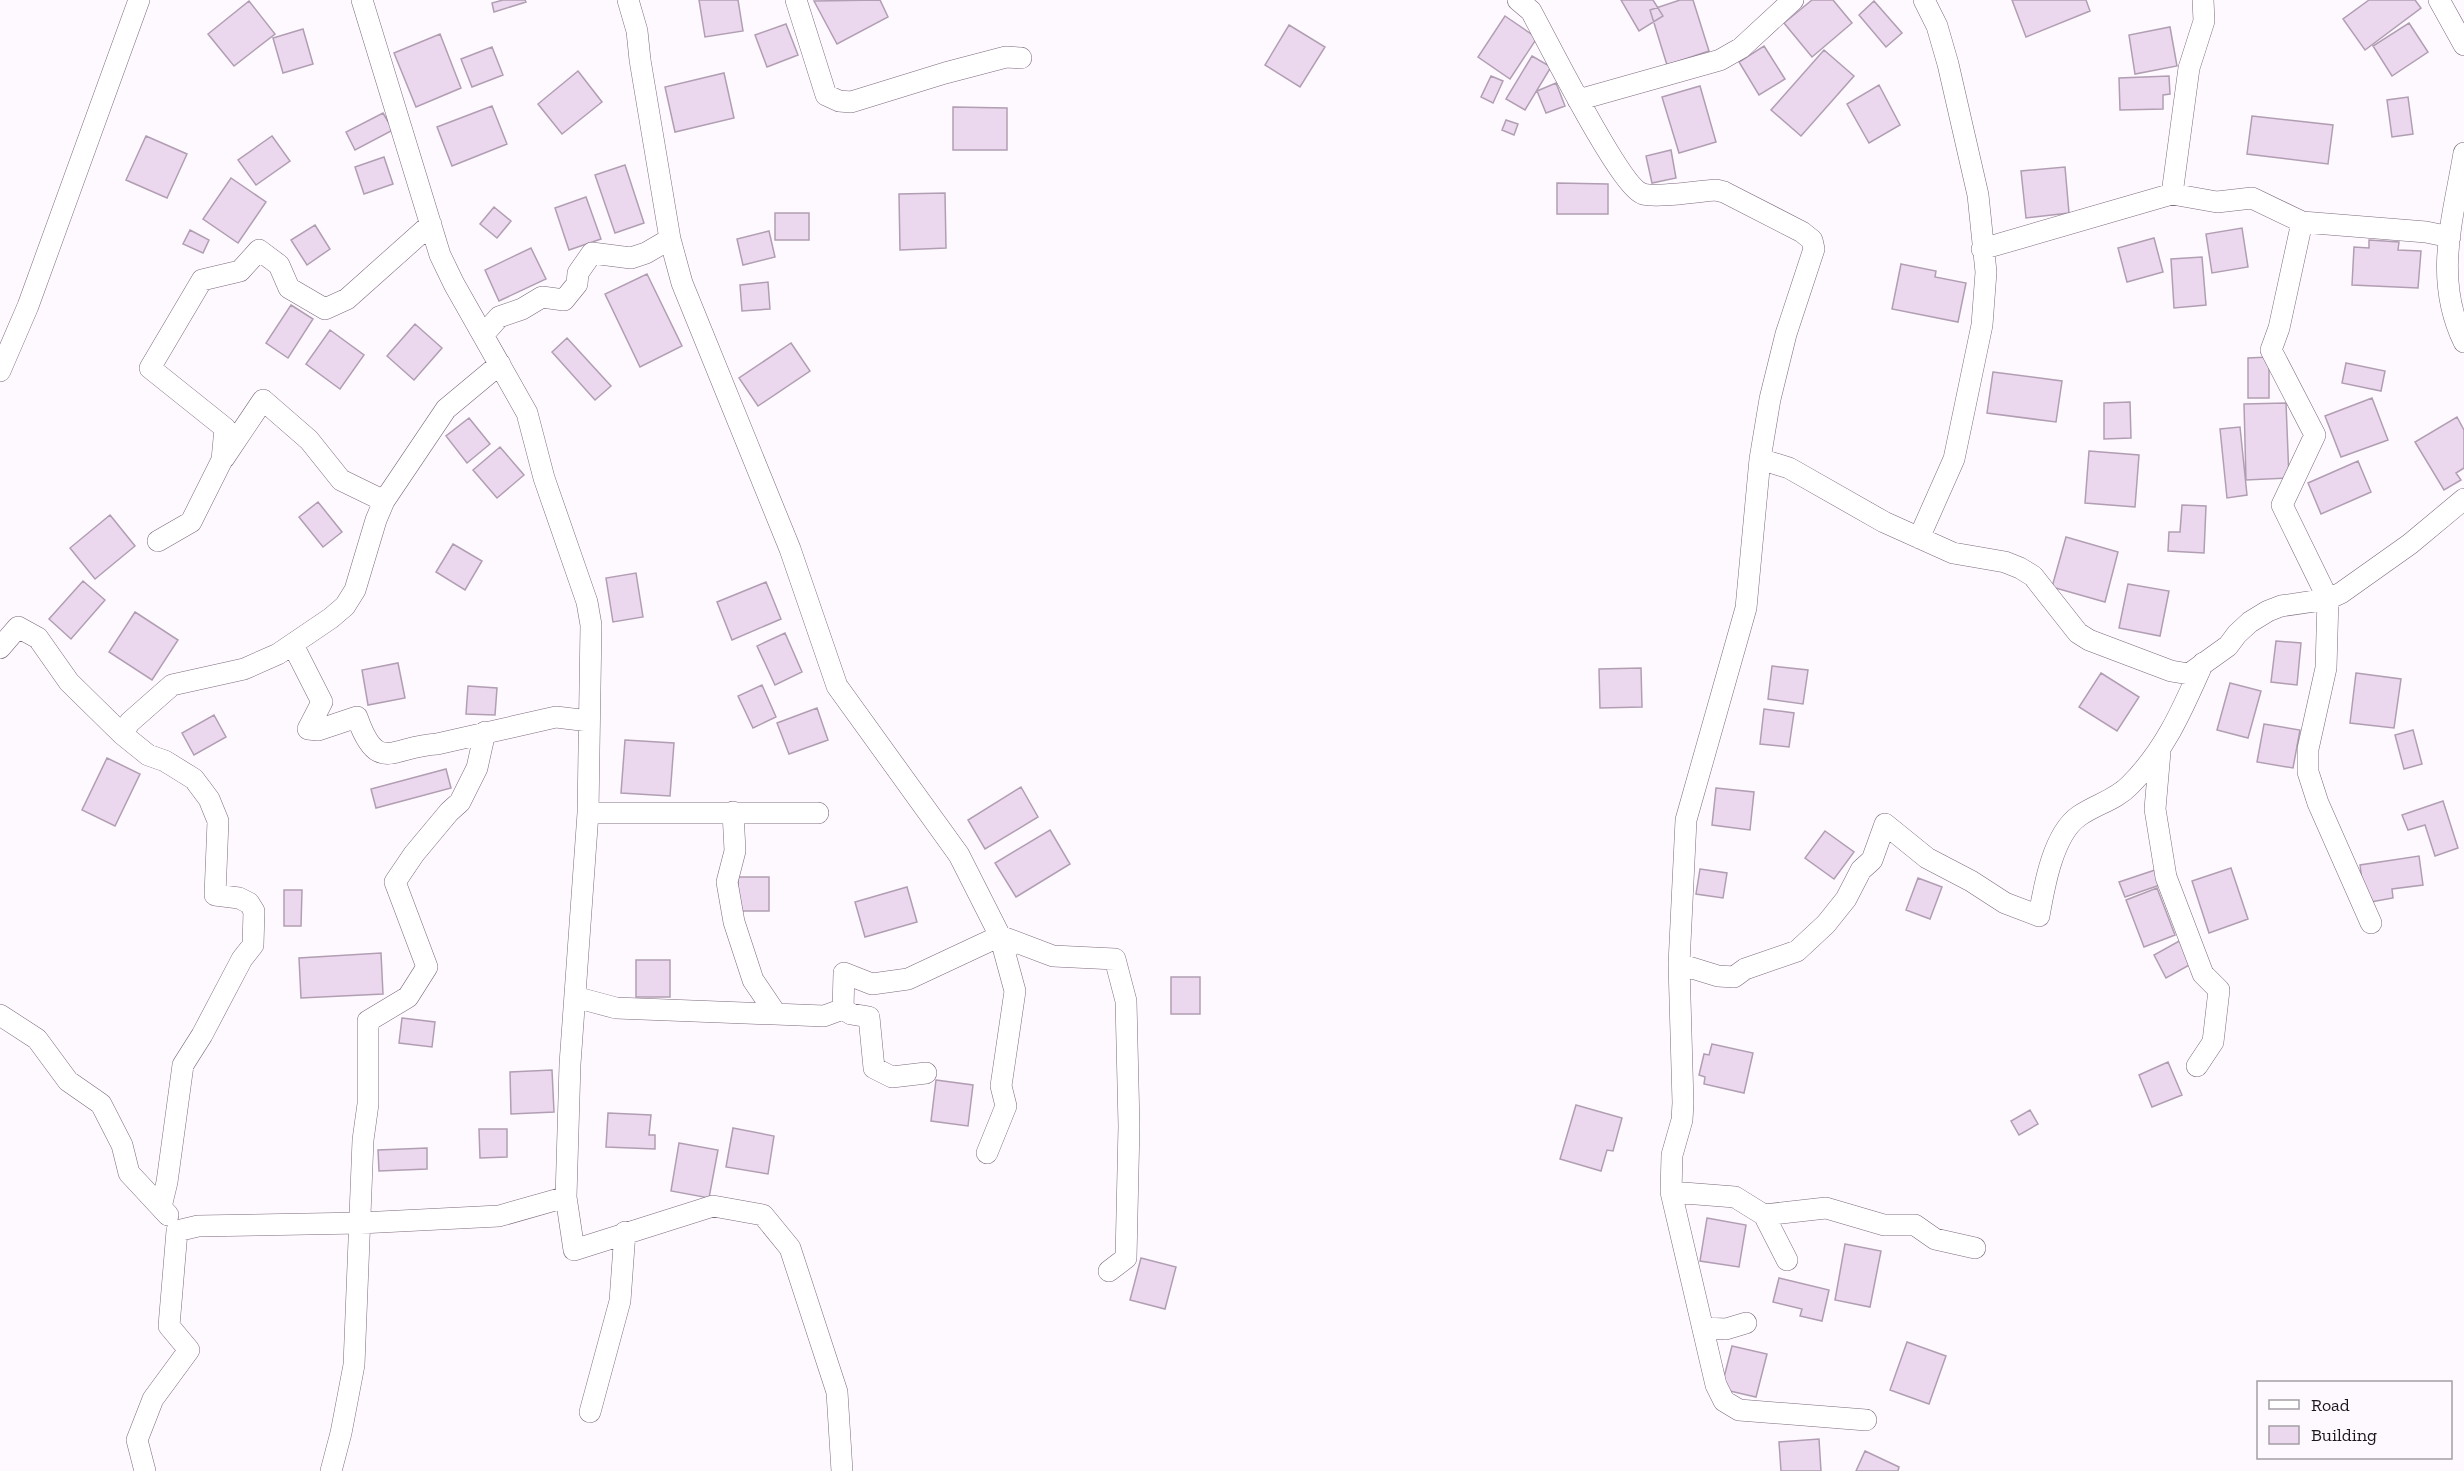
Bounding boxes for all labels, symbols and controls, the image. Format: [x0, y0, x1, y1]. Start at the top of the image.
legend [2257, 1381, 2452, 1459]
text: Road [2311, 1394, 2350, 1416]
text: Building [2311, 1424, 2377, 1446]

